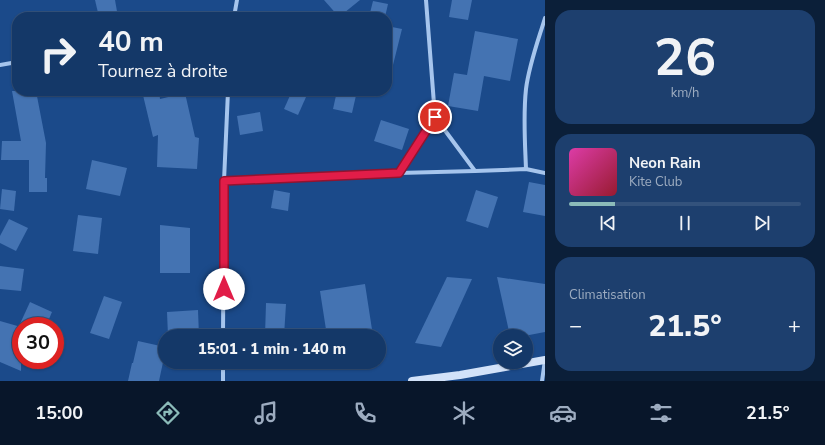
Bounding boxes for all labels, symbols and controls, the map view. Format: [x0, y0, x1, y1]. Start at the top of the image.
text: 26 [654, 22, 716, 93]
text: 40 m [98, 23, 164, 61]
icon: right [32, 28, 84, 80]
text: Tournez à droite [98, 59, 228, 83]
text: km/h [671, 84, 699, 102]
pin [418, 100, 452, 134]
icon: arrive [424, 106, 446, 128]
text: Neon Rain [629, 153, 701, 173]
text: Kite Club [629, 173, 682, 191]
icon: previous [597, 212, 619, 234]
icon: pause [674, 212, 696, 234]
icon: next [751, 212, 773, 234]
position arrow [203, 268, 245, 310]
text: Climatisation [569, 286, 646, 304]
text: 21.5° [648, 306, 722, 347]
text: − [569, 311, 582, 341]
text: + [788, 311, 801, 341]
speed limit sign: 30 [12, 317, 64, 369]
map controls [493, 329, 533, 369]
button: layers [493, 329, 533, 369]
text: 15:01 · 1 min · 140 m [198, 339, 346, 359]
icon: directions [154, 399, 182, 427]
icon: music [252, 399, 280, 427]
icon: phone [351, 399, 379, 427]
icon: climate [450, 399, 478, 427]
icon: car [549, 399, 577, 427]
icon: filters [647, 399, 675, 427]
text: 15:00 [35, 401, 83, 425]
text: 21.5° [746, 401, 790, 425]

